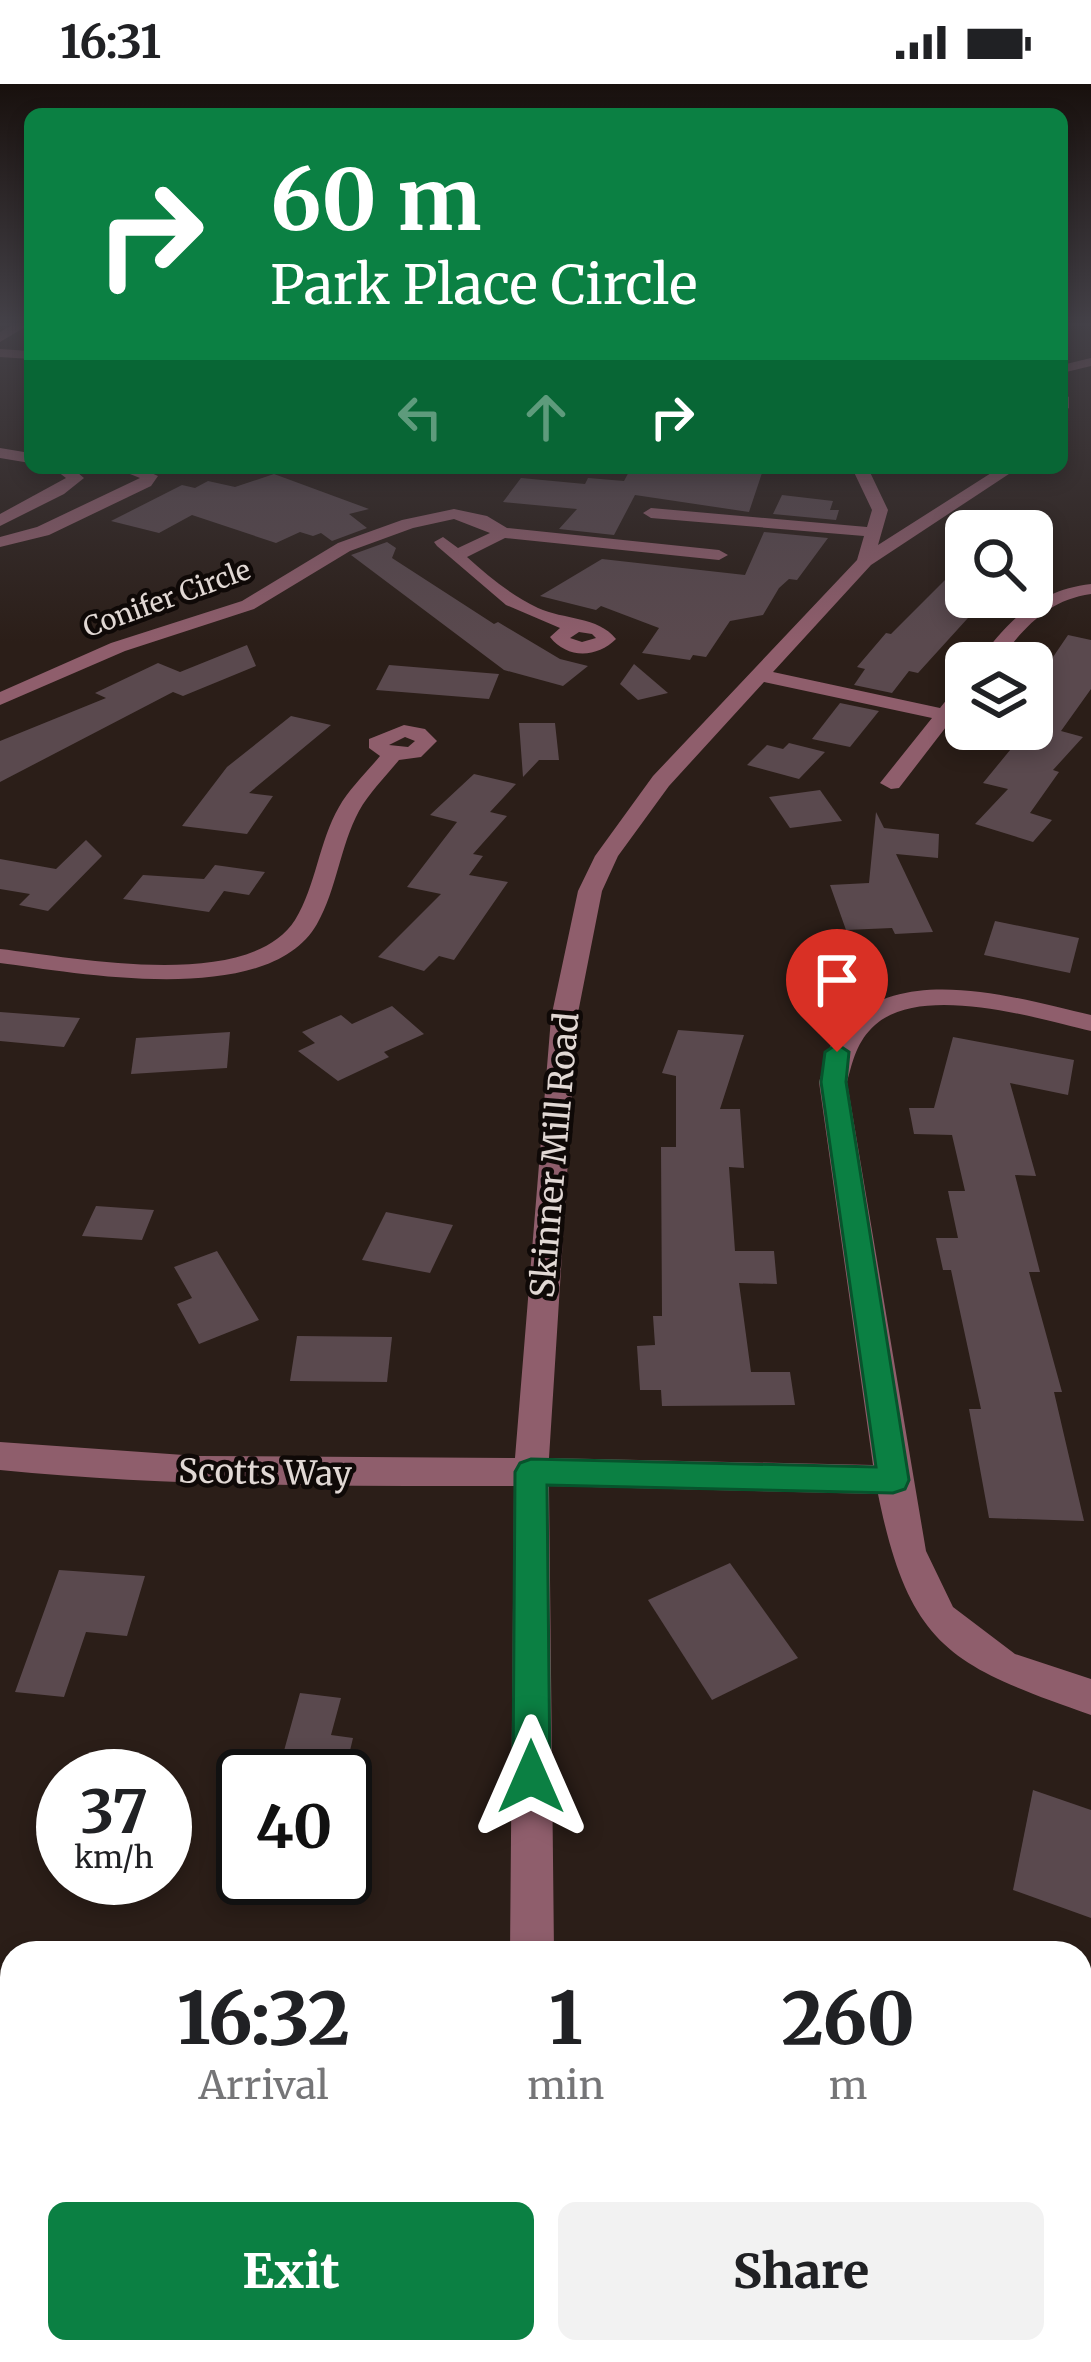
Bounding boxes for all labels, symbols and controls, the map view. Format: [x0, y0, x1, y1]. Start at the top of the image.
text: 16:31 [60, 14, 161, 70]
text: 60 m [270, 147, 481, 253]
icon: right [72, 156, 228, 312]
text: Park Place Circle [270, 251, 697, 319]
icon: left [387, 384, 453, 450]
icon: ahead [513, 384, 579, 450]
icon: right [639, 384, 705, 450]
map controls [945, 510, 1053, 750]
button: search [945, 510, 1053, 618]
street label: Conifer Circle [78, 552, 255, 644]
button: layers [945, 642, 1053, 750]
pin [786, 929, 888, 1052]
icon: arrive [804, 947, 870, 1013]
street label: Skinner Mill Road [522, 1010, 587, 1300]
street label: Scotts Way [178, 1450, 353, 1495]
position arrow [468, 1714, 594, 1840]
speed limit sign: 40 [216, 1749, 372, 1905]
text: 37 [80, 1774, 148, 1849]
text: km/h [74, 1838, 154, 1876]
text: 16:32 [177, 1973, 350, 2064]
text: 1 [549, 1973, 583, 2064]
text: 260 [781, 1973, 915, 2064]
text: Arrival [198, 2061, 329, 2110]
text: min [527, 2061, 604, 2110]
text: m [829, 2061, 868, 2110]
button: Exit [48, 2202, 534, 2340]
button: Share [558, 2202, 1044, 2340]

